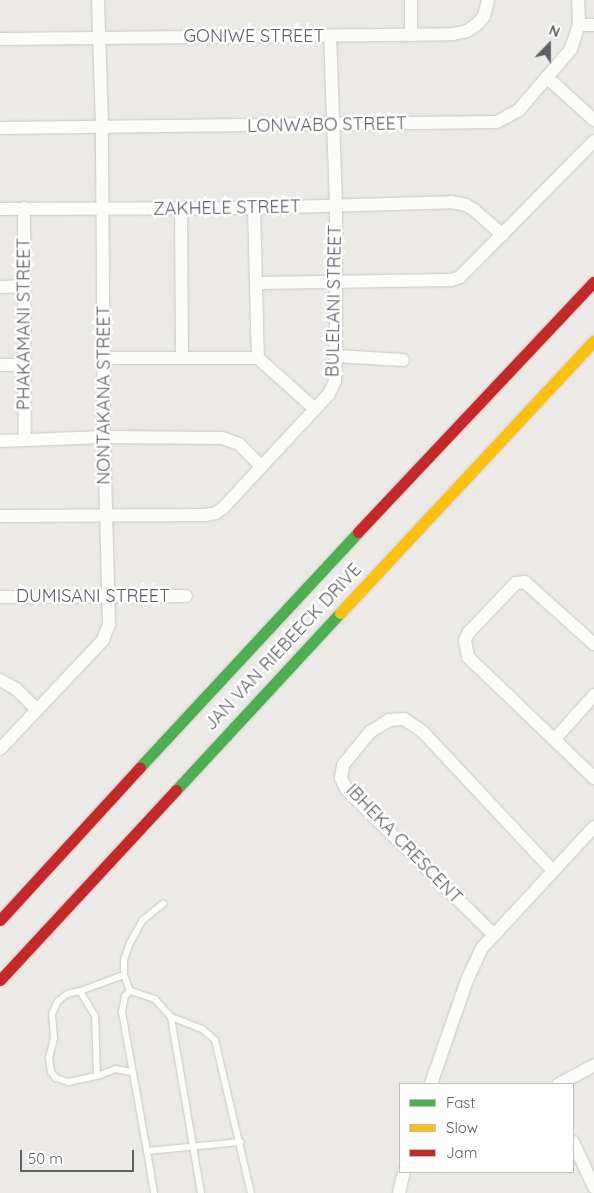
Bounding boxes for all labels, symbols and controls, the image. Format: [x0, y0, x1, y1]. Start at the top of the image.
north arrow [524, 20, 574, 70]
text: N [546, 21, 563, 41]
street label: GONIWE STREET [184, 25, 324, 47]
street label: LONWABO STREET [247, 113, 407, 137]
street label: ZAKHELE STREET [153, 196, 301, 220]
street label: BULELANI STREET [322, 225, 346, 377]
street label: PHAKAMANI STREET [13, 238, 35, 410]
street label: NONTAKANA STREET [93, 305, 115, 485]
street label: JAN VAN RIEBEECK DRIVE [200, 559, 366, 735]
street label: DUMISANI STREET [16, 585, 170, 607]
street label: IBHEKA CRESCENT [341, 780, 467, 908]
legend [399, 1083, 574, 1173]
text: Fast [446, 1093, 475, 1112]
text: Slow [446, 1118, 478, 1137]
scale bar [22, 1140, 136, 1172]
text: Jam [446, 1143, 477, 1162]
text: 50 m [28, 1149, 63, 1168]

